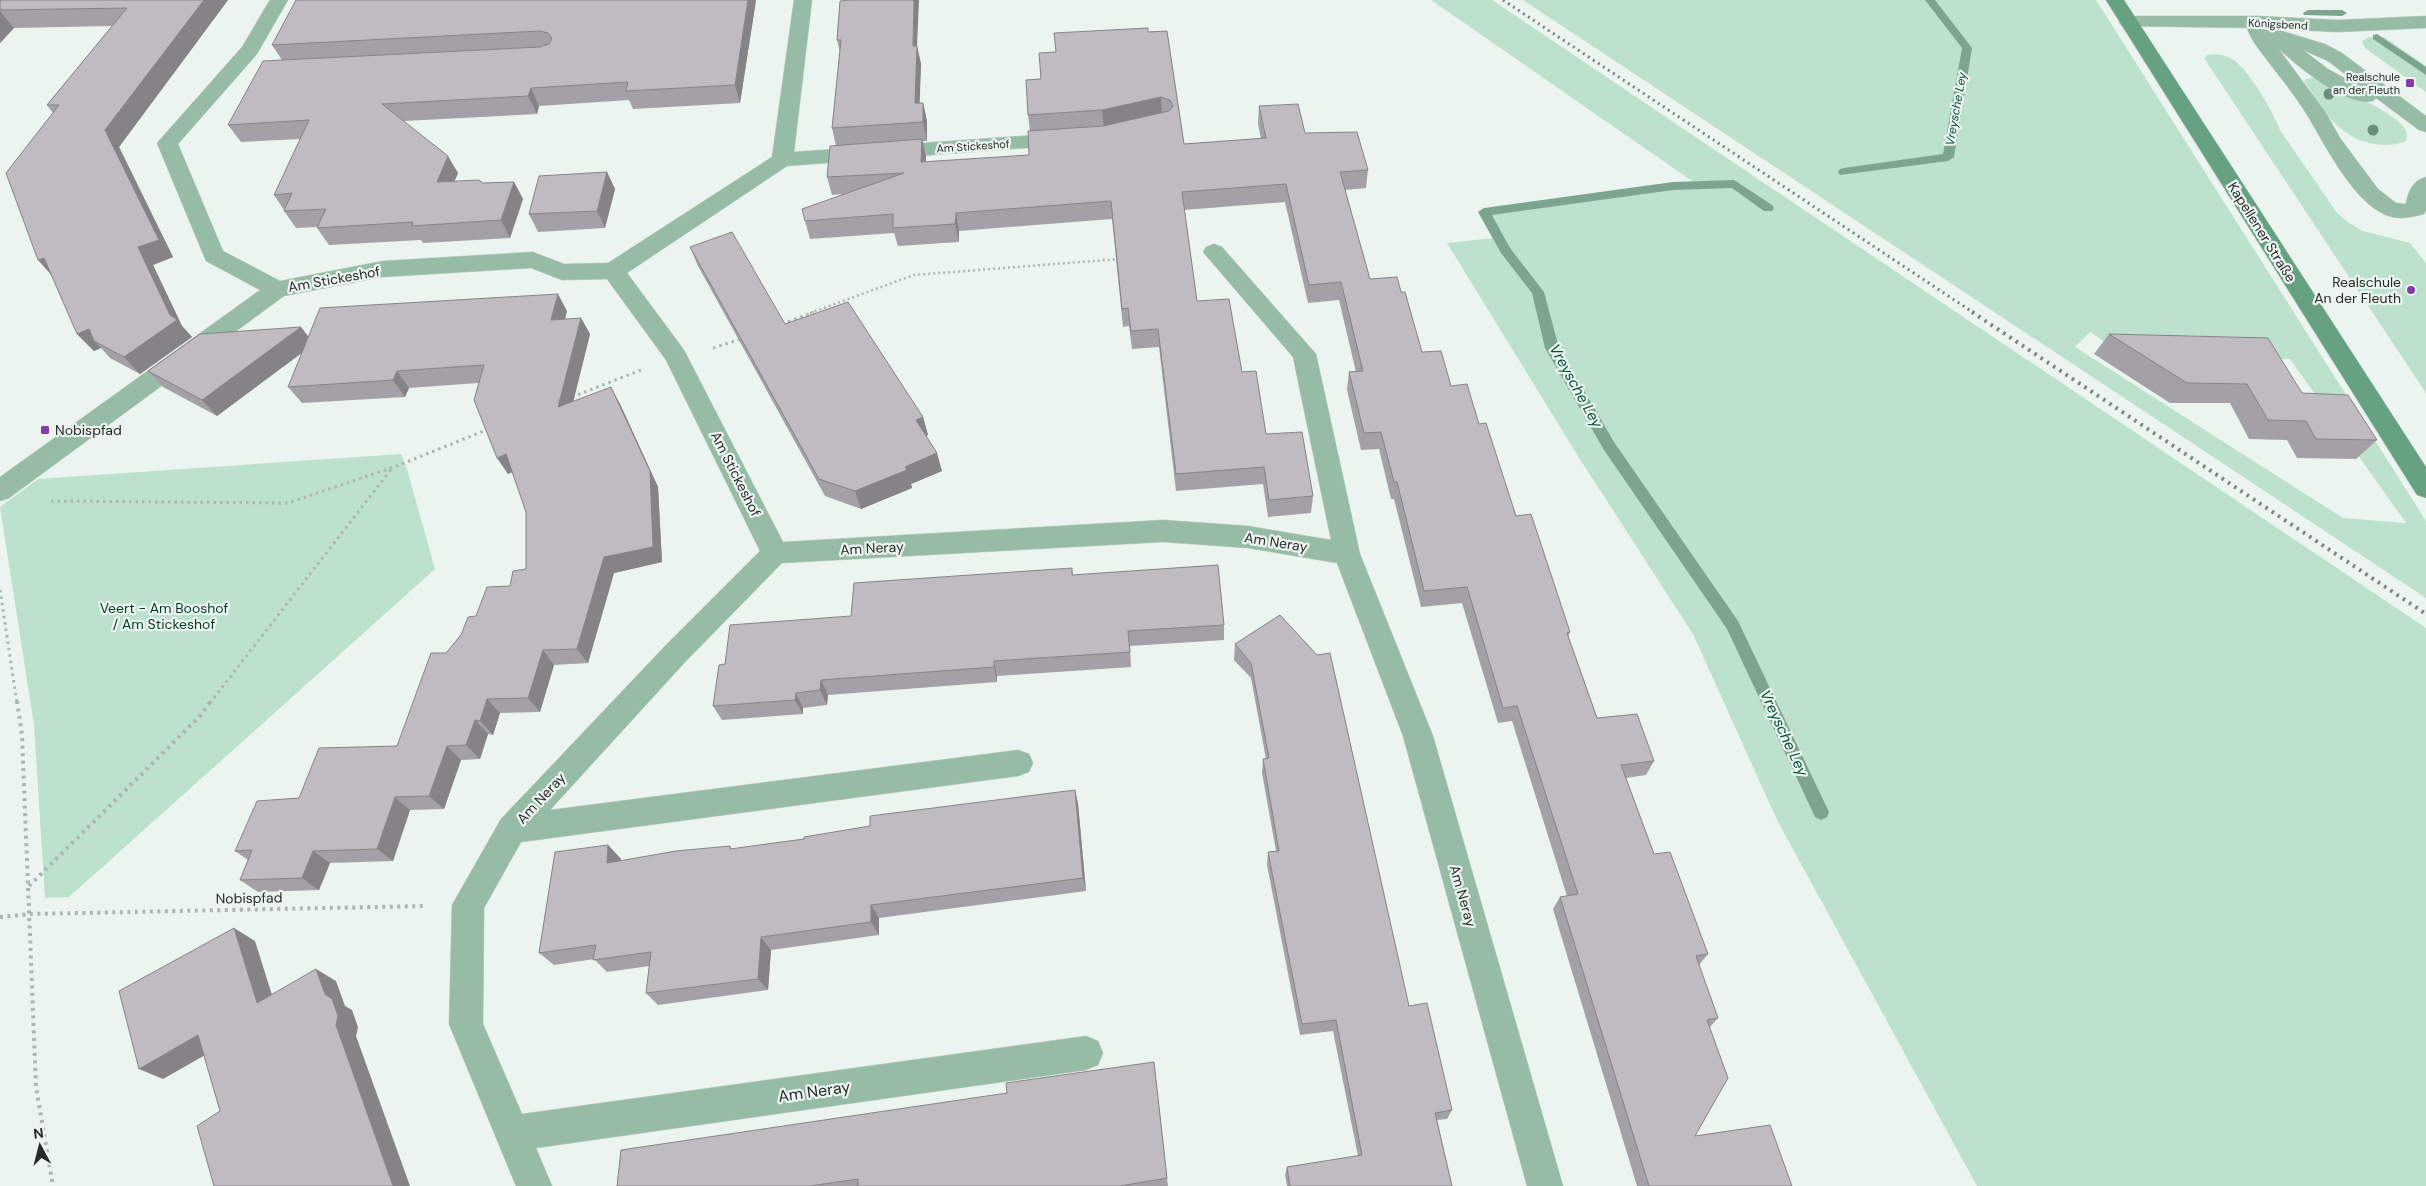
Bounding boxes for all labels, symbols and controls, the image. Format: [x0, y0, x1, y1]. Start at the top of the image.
street label: Königsbend [2248, 15, 2308, 33]
place label: Realschule an der Fleuth [2333, 70, 2400, 97]
water label: Vreysche Ley [1942, 71, 1970, 147]
marker: Realschule an der Fleuth [2404, 77, 2416, 89]
street label: Am Stickeshof [936, 136, 1010, 156]
street label: Kapellener Straße [2224, 179, 2300, 285]
street label: Am Stickeshof [287, 262, 382, 296]
place label: Realschule An der Fleuth [2314, 273, 2401, 307]
marker: Realschule An der Fleuth [2405, 284, 2417, 296]
water label: Vreysche Ley [1545, 340, 1608, 432]
place label: Nobispfad [55, 421, 122, 439]
marker: Nobispfad [39, 424, 51, 436]
street label: Am Stickeshof [707, 428, 765, 520]
street label: Am Neray [1243, 528, 1309, 556]
street label: Am Neray [840, 537, 904, 559]
park label: Veert - Am Booshof / Am Stickeshof [100, 599, 229, 633]
water label: Vreysche Ley [1755, 687, 1813, 780]
street label: Am Neray [513, 768, 569, 827]
street label: Am Neray [1446, 863, 1480, 929]
street label: Nobispfad [215, 888, 283, 908]
street label: Am Neray [777, 1076, 852, 1107]
north arrow [15, 1121, 65, 1171]
text: N [32, 1124, 45, 1143]

